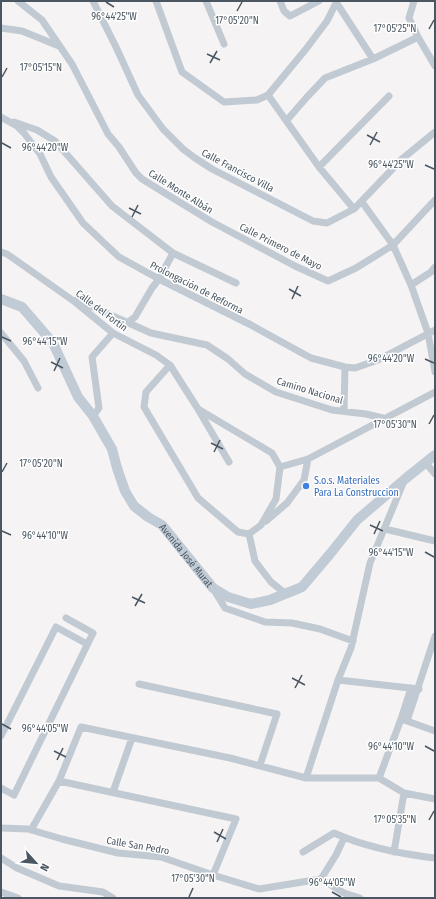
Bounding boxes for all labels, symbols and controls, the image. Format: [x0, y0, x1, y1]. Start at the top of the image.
text: 96°44'25"W [91, 11, 137, 23]
text: 17°05'20"N [215, 15, 259, 27]
text: 17°05'25"N [374, 23, 416, 35]
text: 17°05'15"N [20, 62, 62, 74]
text: 96°44'20"W [22, 142, 69, 154]
street label: Calle Francisco Villa [199, 147, 276, 195]
text: 96°44'25"W [368, 159, 414, 171]
street label: Calle Monte Albán [146, 167, 215, 216]
street label: Calle Primero de Mayo [237, 221, 324, 273]
street label: Prolongación de Reforma [148, 259, 245, 317]
street label: Calle del Fortín [73, 287, 130, 334]
text: 96°44'15"W [22, 336, 68, 348]
text: 96°44'20"W [368, 353, 415, 365]
street label: Camino Nacional [275, 375, 345, 407]
text: 17°05'30"N [373, 419, 417, 431]
text: 17°05'20"N [19, 458, 63, 470]
place label: S.o.s. Materiales Para La Construccion [314, 475, 399, 499]
marker: S.o.s. Materiales Para La Construccion [301, 481, 311, 491]
street label: Avenida José Murat [156, 522, 215, 591]
text: 96°44'10"W [22, 530, 68, 542]
text: 96°44'15"W [368, 547, 414, 559]
text: 96°44'05"W [22, 723, 69, 735]
text: 96°44'10"W [368, 741, 414, 753]
text: 17°05'35"N [374, 814, 416, 826]
street label: Calle San Pedro [106, 835, 170, 857]
north arrow [16, 843, 56, 883]
text: N [37, 861, 52, 873]
text: 17°05'30"N [171, 873, 215, 885]
text: 96°44'05"W [309, 877, 356, 889]

